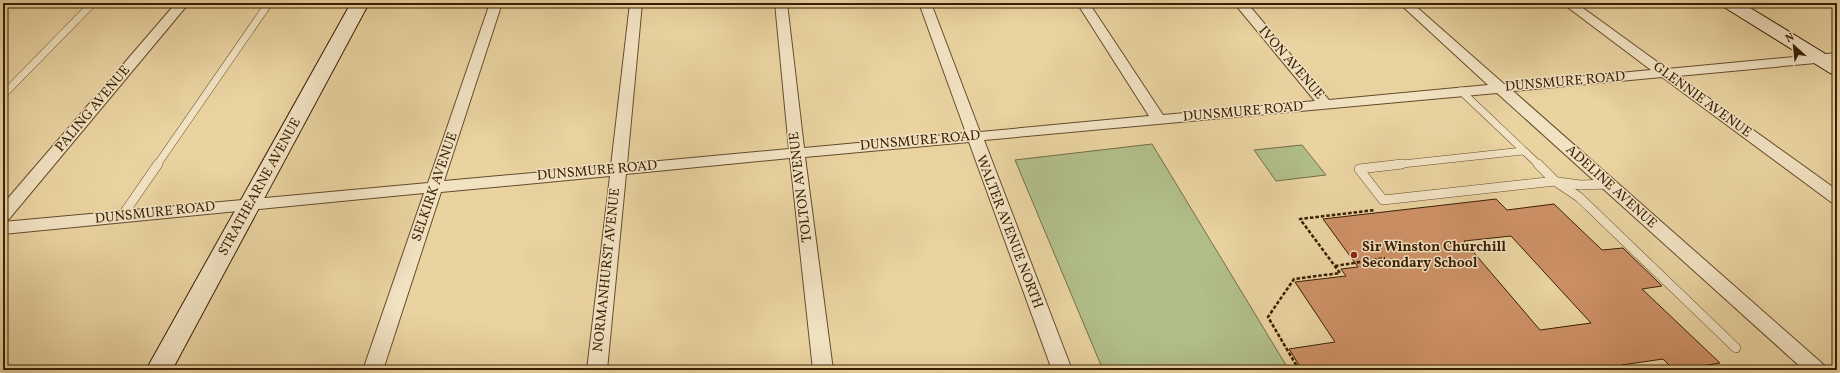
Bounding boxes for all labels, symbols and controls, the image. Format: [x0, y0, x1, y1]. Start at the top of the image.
street label: IVON AVENUE [1254, 22, 1328, 104]
north arrow [1774, 26, 1814, 66]
text: N [1783, 30, 1797, 47]
street label: GLENNIE AVENUE [1649, 58, 1755, 142]
street label: PALING AVENUE [51, 62, 135, 156]
street label: DUNSMURE ROAD [1504, 67, 1626, 97]
street label: DUNSMURE ROAD [1182, 97, 1304, 127]
street label: STRATHEARNE AVENUE [214, 115, 306, 259]
street label: DUNSMURE ROAD [859, 126, 981, 156]
street label: SELKIRK AVENUE [407, 130, 463, 244]
street label: TOLTON AVENUE [785, 131, 817, 243]
street label: ADELINE AVENUE [1561, 141, 1661, 233]
street label: WALTER AVENUE NORTH [971, 153, 1047, 311]
street label: DUNSMURE ROAD [536, 156, 658, 186]
street label: NORMANHURST AVENUE [589, 187, 625, 353]
street label: DUNSMURE ROAD [94, 197, 216, 229]
place label: Sir Winston Churchill Secondary School [1362, 238, 1506, 273]
marker: Sir Winston Churchill Secondary School [1349, 250, 1359, 260]

